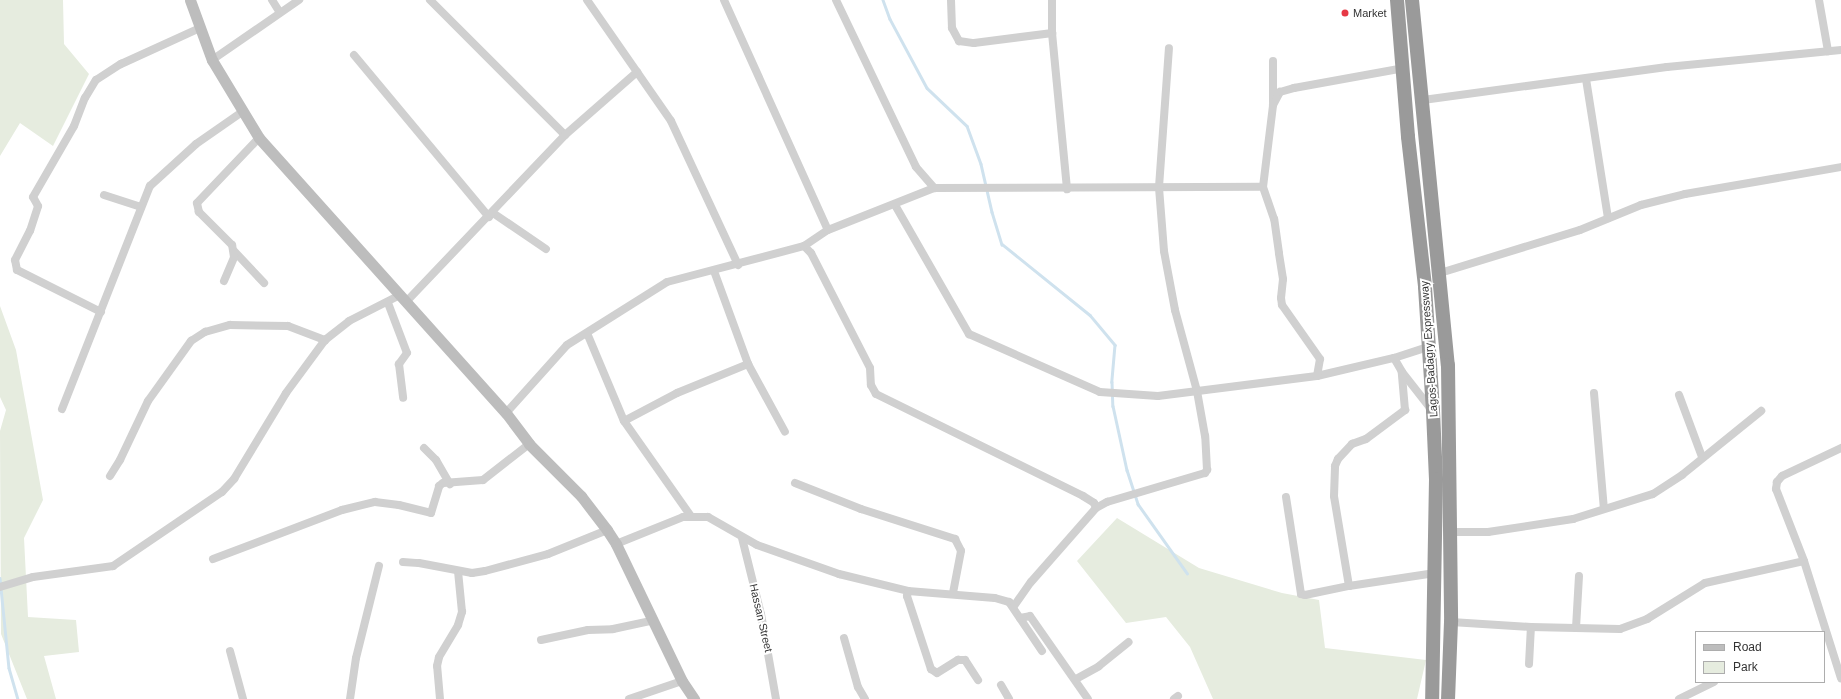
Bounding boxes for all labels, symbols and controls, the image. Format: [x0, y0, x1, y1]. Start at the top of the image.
place label: Market [1353, 6, 1387, 20]
marker: Market [1340, 8, 1350, 18]
street label: Lagos-Badagry Expressway [1418, 280, 1440, 418]
street label: Hassan Street [747, 583, 775, 653]
legend [1695, 631, 1825, 683]
text: Road [1733, 640, 1762, 654]
text: Park [1733, 660, 1758, 674]

